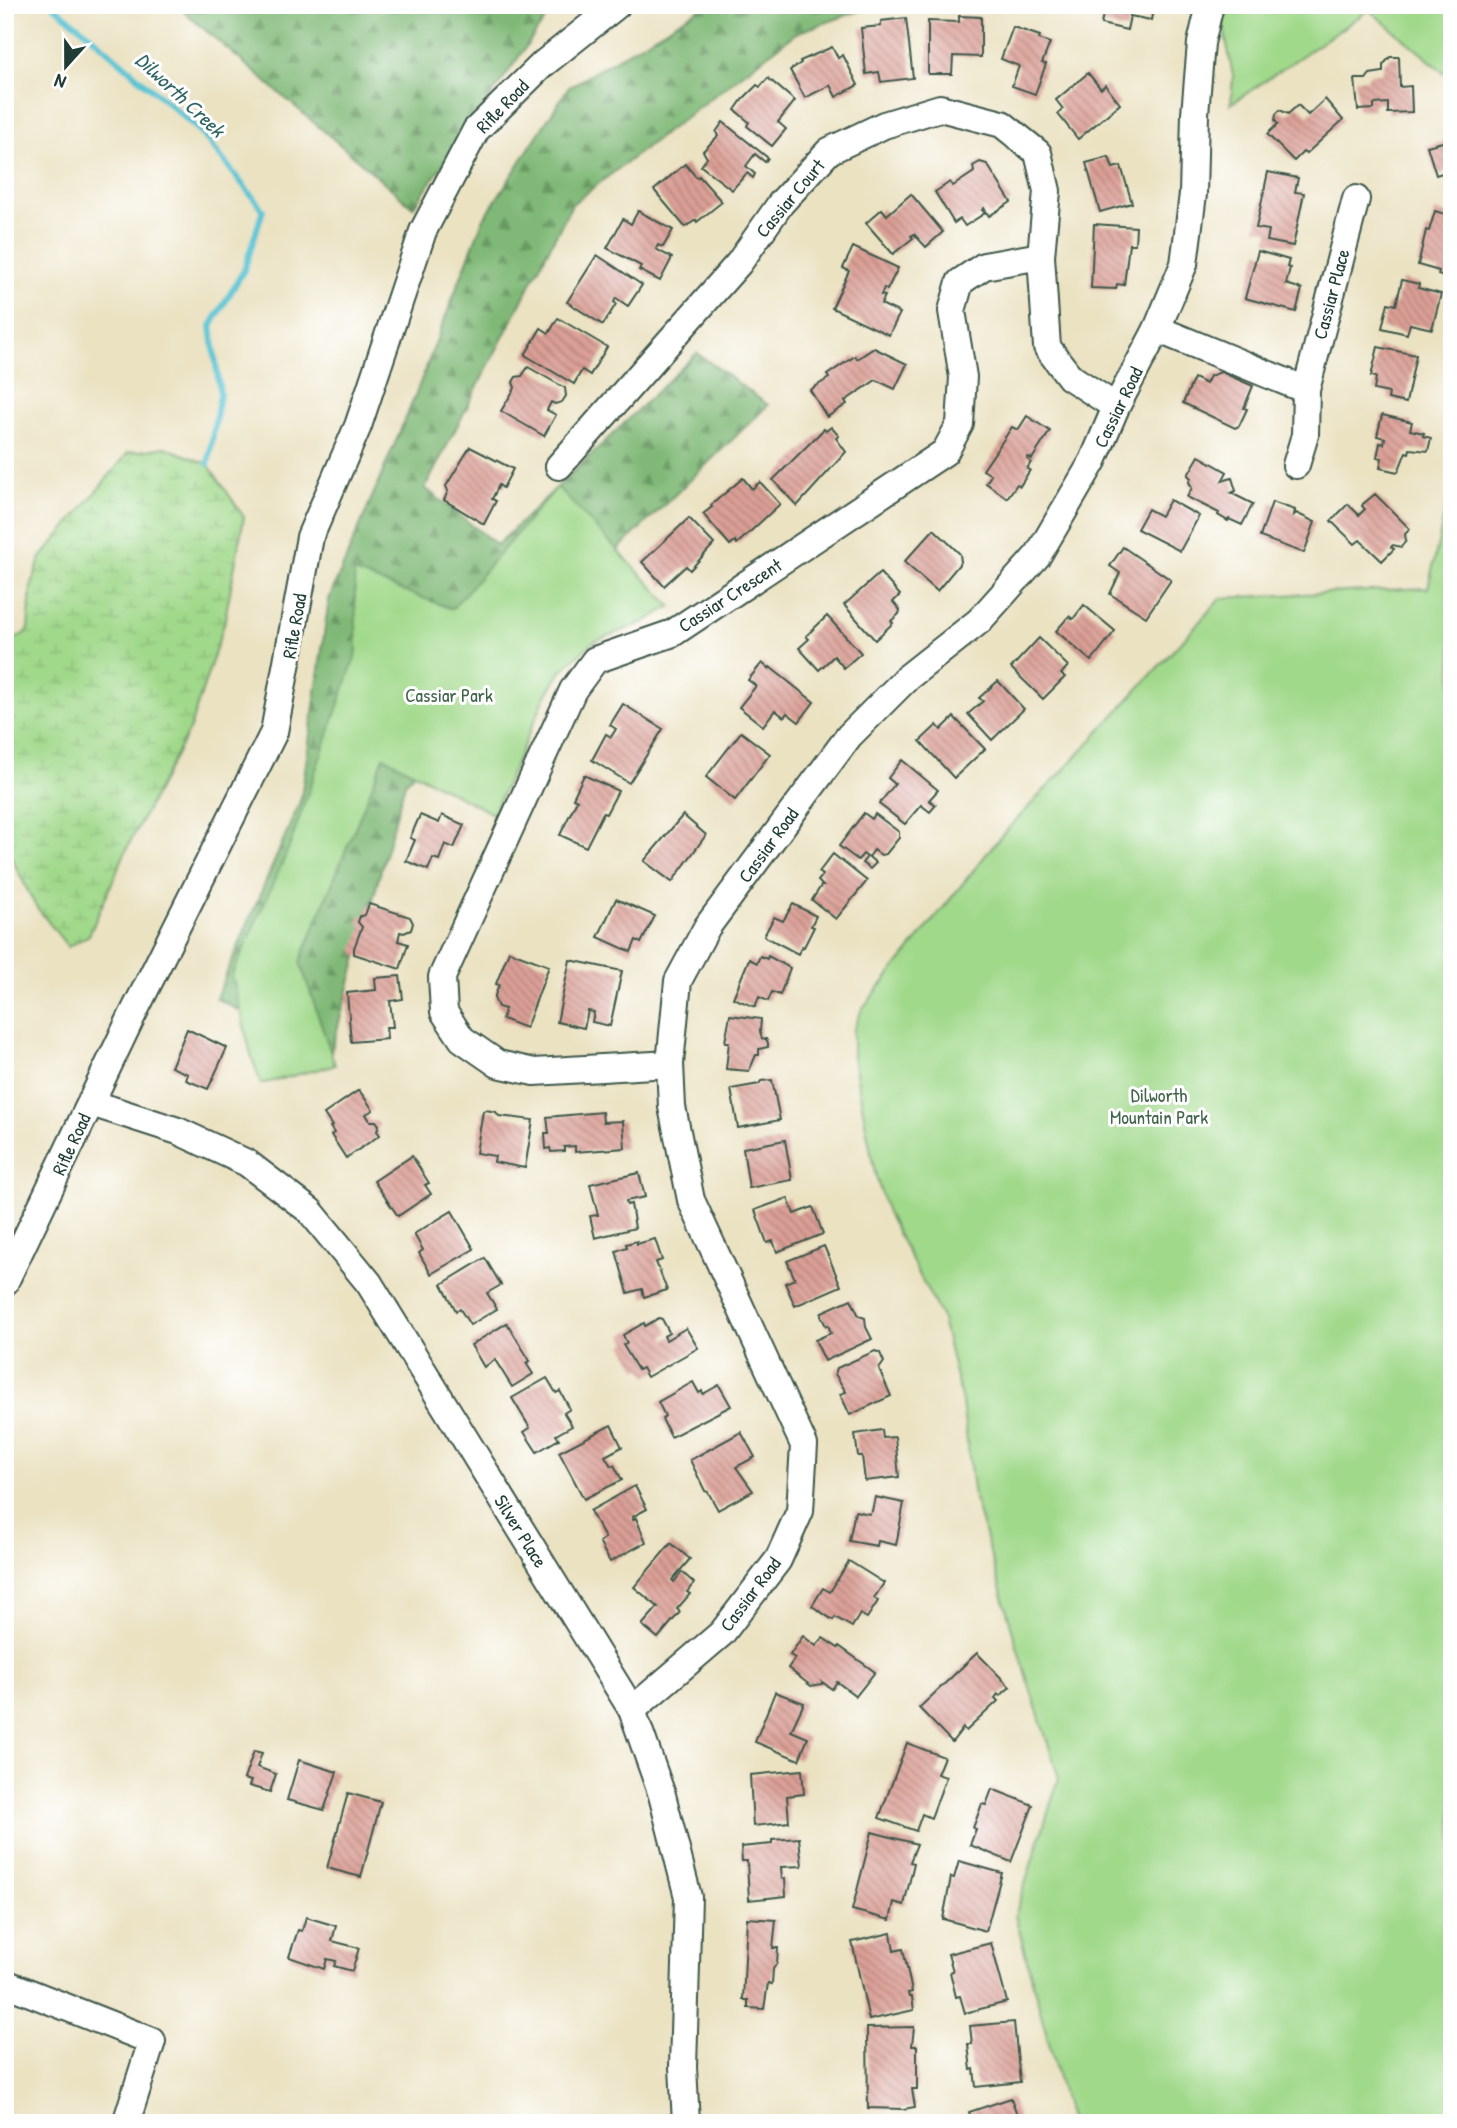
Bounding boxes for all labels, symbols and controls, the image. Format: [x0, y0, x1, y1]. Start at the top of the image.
north arrow [32, 32, 102, 102]
water label: Dilworth Creek [129, 46, 233, 145]
text: N [51, 68, 69, 96]
street label: Rifle Road [470, 73, 535, 139]
street label: Cassiar Court [749, 153, 831, 243]
street label: Cassiar Place [1306, 246, 1356, 342]
street label: Cassiar Road [1087, 362, 1149, 452]
street label: Cassiar Crescent [673, 552, 787, 638]
street label: Rifle Road [275, 591, 313, 661]
park label: Cassiar Park [405, 682, 493, 708]
street label: Cassiar Road [732, 802, 804, 888]
park label: Dilworth Mountain Park [1110, 1082, 1208, 1130]
street label: Rifle Road [45, 1108, 97, 1179]
street label: Silver Place [488, 1490, 554, 1573]
street label: Cassiar Road [713, 1551, 787, 1637]

